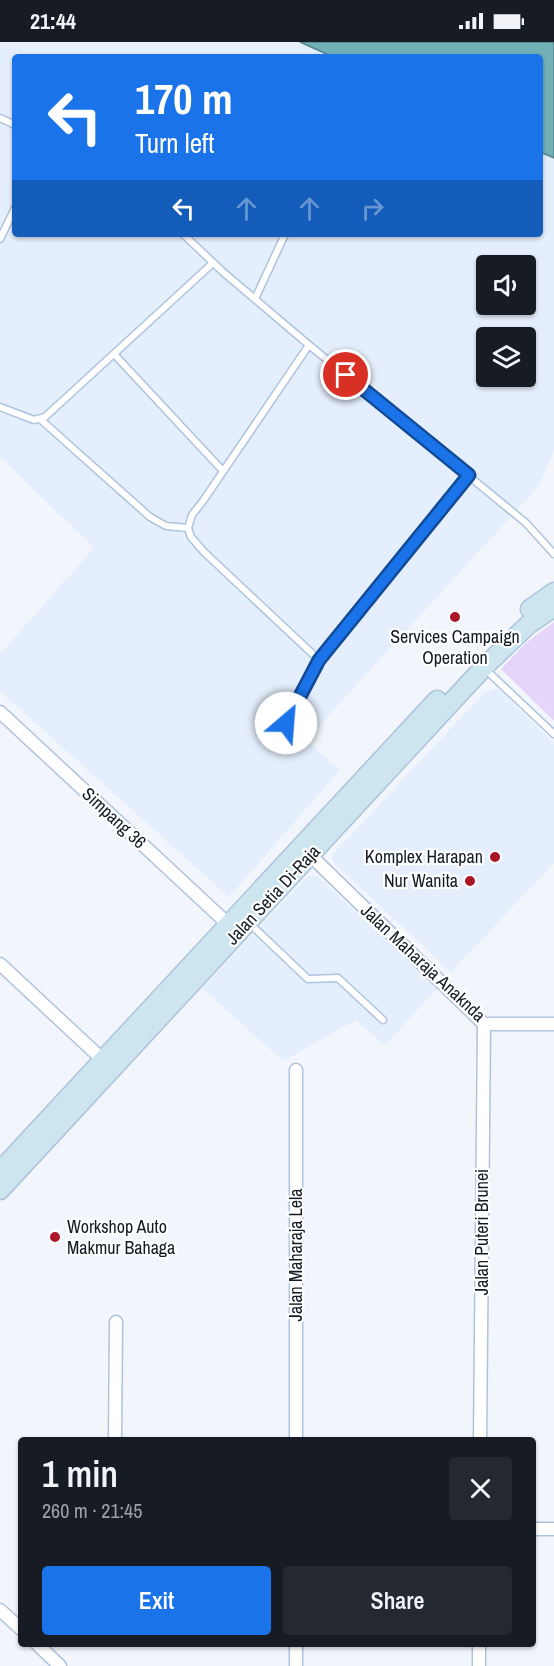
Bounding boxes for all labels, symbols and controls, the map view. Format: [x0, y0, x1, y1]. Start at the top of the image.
text: 21:44 [30, 6, 76, 36]
text: 170 m [135, 71, 233, 127]
icon: left [36, 78, 114, 156]
text: Turn left [135, 125, 214, 161]
icon: left [167, 192, 200, 225]
icon: ahead [230, 192, 263, 225]
icon: ahead [293, 192, 326, 225]
icon: right [356, 192, 389, 225]
map controls [476, 255, 536, 387]
button: sound [476, 255, 536, 315]
button: layers [476, 327, 536, 387]
pin [320, 349, 371, 400]
icon: arrive [329, 358, 362, 391]
marker: Services Campaign Operation [448, 610, 462, 624]
place label: Services Campaign Operation [390, 624, 520, 670]
position arrow [254, 691, 318, 755]
street label: Simpang 36 [77, 781, 152, 854]
street label: Jalan Setia Di-Raja [220, 839, 325, 950]
place label: Komplex Harapan [365, 844, 483, 869]
marker: Komplex Harapan [488, 850, 502, 864]
place label: Nur Wanita [384, 868, 458, 893]
marker: Nur Wanita [463, 874, 477, 888]
street label: Jalan Maharaja Anaknda [355, 898, 491, 1027]
street label: Jalan Puteri Brunei [469, 1169, 494, 1295]
street label: Jalan Maharaja Lela [283, 1189, 308, 1321]
place label: Workshop Auto Makmur Bahaga [67, 1214, 175, 1260]
marker: Workshop Auto Makmur Bahaga [48, 1230, 62, 1244]
text: 1 min [42, 1450, 118, 1498]
button: close [449, 1457, 512, 1520]
text: 260 m · 21:45 [42, 1497, 142, 1524]
button: Exit [42, 1566, 271, 1635]
button: Share [283, 1566, 512, 1635]

